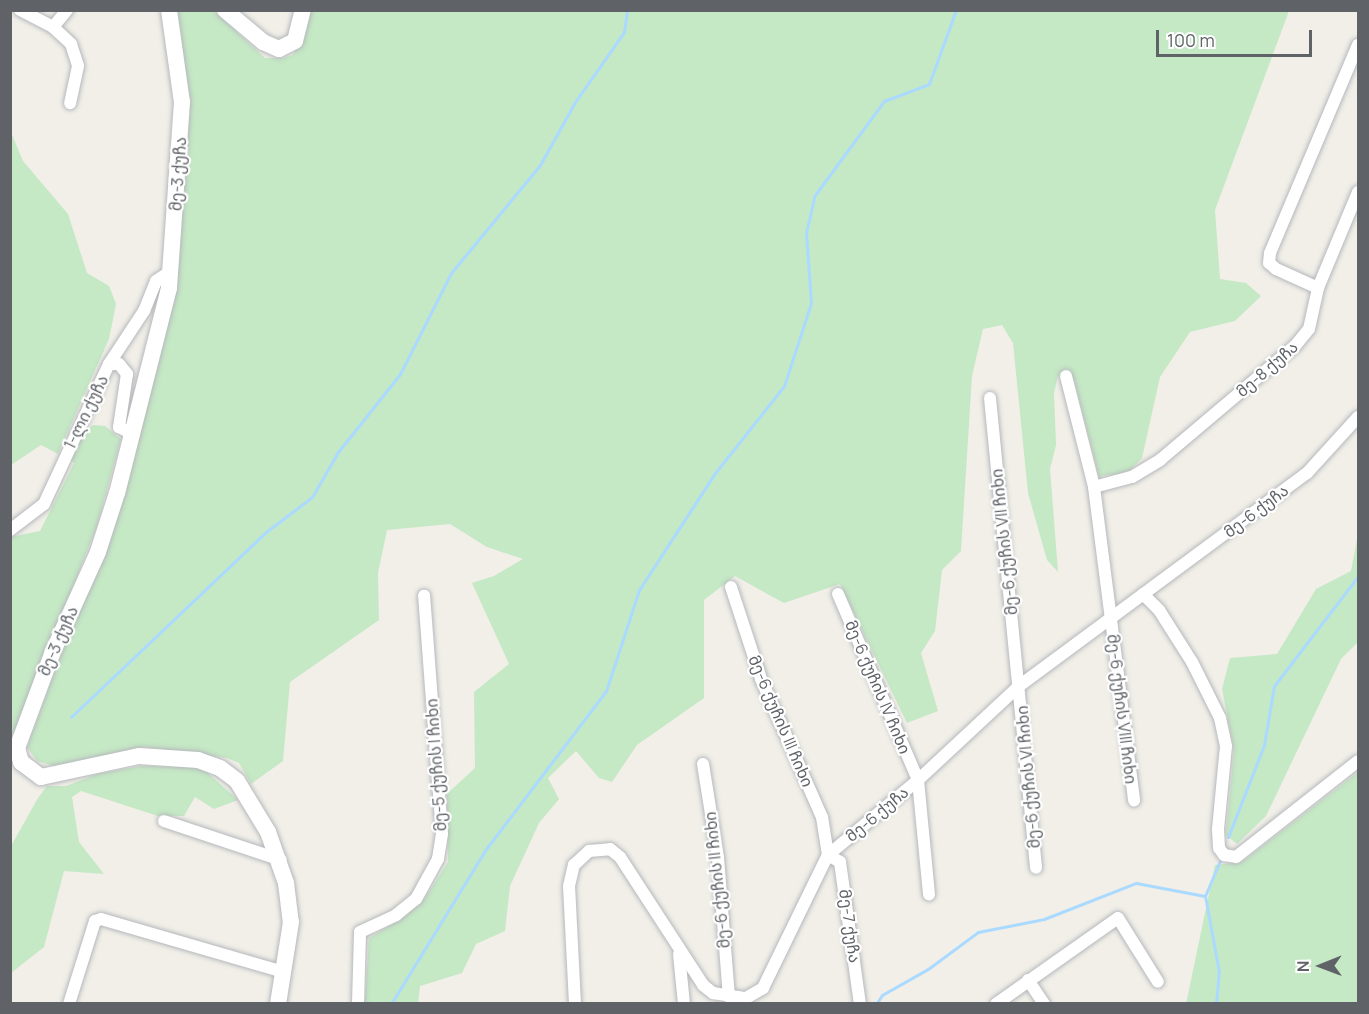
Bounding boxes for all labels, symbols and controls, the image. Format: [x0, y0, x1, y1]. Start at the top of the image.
scale bar [1159, 18, 1315, 56]
text: 100 m [1167, 28, 1215, 52]
street label: მე-3 ქუჩა [166, 136, 190, 212]
street label: მე-8 ქუჩა [1232, 337, 1302, 401]
street label: 1-ლი ქუჩა [60, 372, 112, 452]
street label: მე-6 ქუჩის VII ჩიხი [987, 468, 1021, 616]
street label: მე-6 ქუჩა [1220, 480, 1292, 542]
street label: მე-3 ქუჩა [34, 603, 82, 679]
street label: მე-6 ქუჩის IV ჩიხი [841, 617, 915, 757]
street label: მე-6 ქუჩის VIII ჩიხი [1103, 633, 1141, 785]
street label: მე-6 ქუჩის III ჩიხი [745, 652, 817, 790]
street label: მე-5 ქუჩის I ჩიხი [422, 698, 450, 832]
street label: მე-6 ქუჩის VI ჩიხი [1012, 705, 1044, 849]
street label: მე-6 ქუჩა [842, 782, 912, 846]
street label: მე-6 ქუჩის II ჩიხი [700, 811, 734, 949]
street label: მე-7 ქუჩა [835, 888, 865, 964]
north arrow [1291, 936, 1351, 996]
text: N [1292, 960, 1314, 972]

